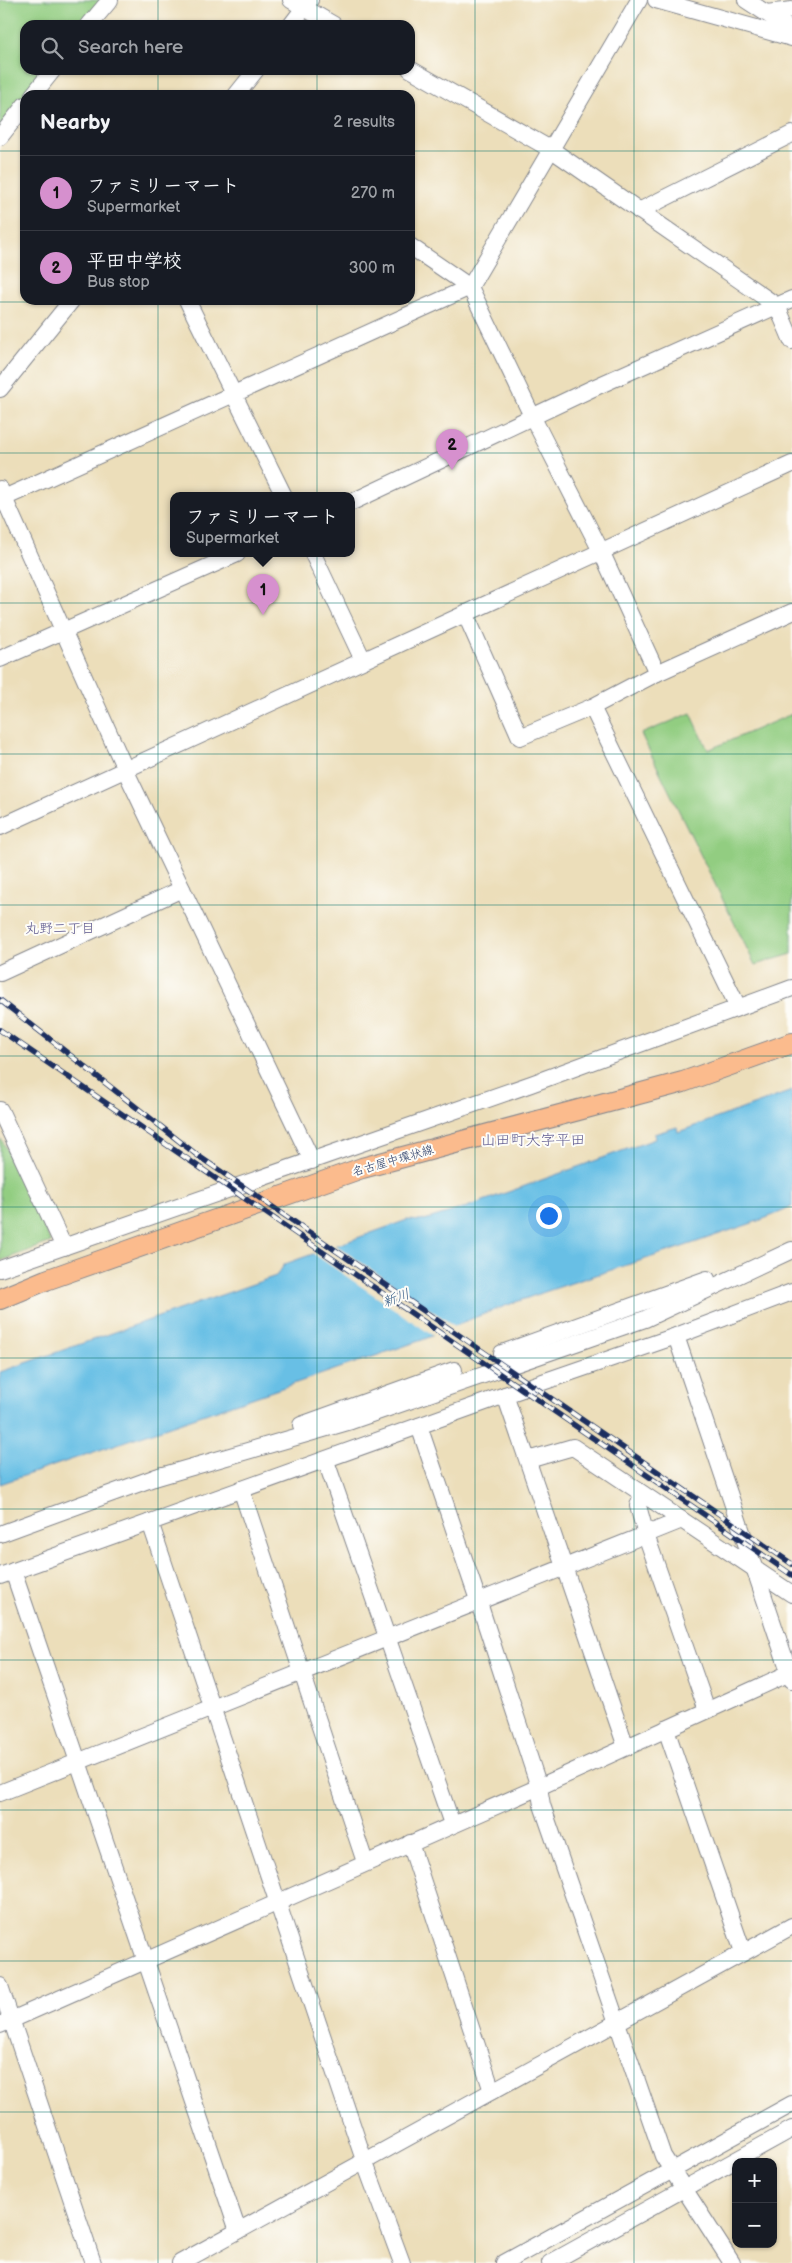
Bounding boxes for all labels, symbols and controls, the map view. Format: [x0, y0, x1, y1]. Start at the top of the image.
search box [20, 20, 415, 75]
icon: search [38, 34, 66, 62]
text: Search here [78, 36, 183, 59]
text: Nearby [40, 110, 110, 135]
text: 2 results [333, 113, 395, 132]
text: ファミリーマート [87, 175, 240, 198]
text: 1 [53, 184, 59, 203]
text: 270 m [351, 184, 395, 203]
text: Supermarket [87, 198, 180, 217]
text: 平田中学校 [87, 250, 182, 273]
text: 2 [51, 259, 61, 278]
text: 300 m [349, 259, 395, 278]
text: Bus stop [87, 273, 150, 292]
pin: 2 [436, 429, 468, 470]
popup [170, 492, 355, 557]
text: ファミリーマート [186, 506, 339, 529]
text: Supermarket [186, 529, 279, 548]
pin: 1 [247, 574, 279, 615]
district label: 丸野二丁目 [25, 920, 95, 937]
district label: 山田町大字平田 [480, 1131, 586, 1150]
street label: 名古屋中環状線 [351, 1142, 435, 1180]
your location [536, 1203, 562, 1229]
water label: 新川 [380, 1285, 412, 1311]
map controls [732, 2158, 777, 2248]
button: + [732, 2158, 777, 2203]
button: − [732, 2203, 777, 2248]

